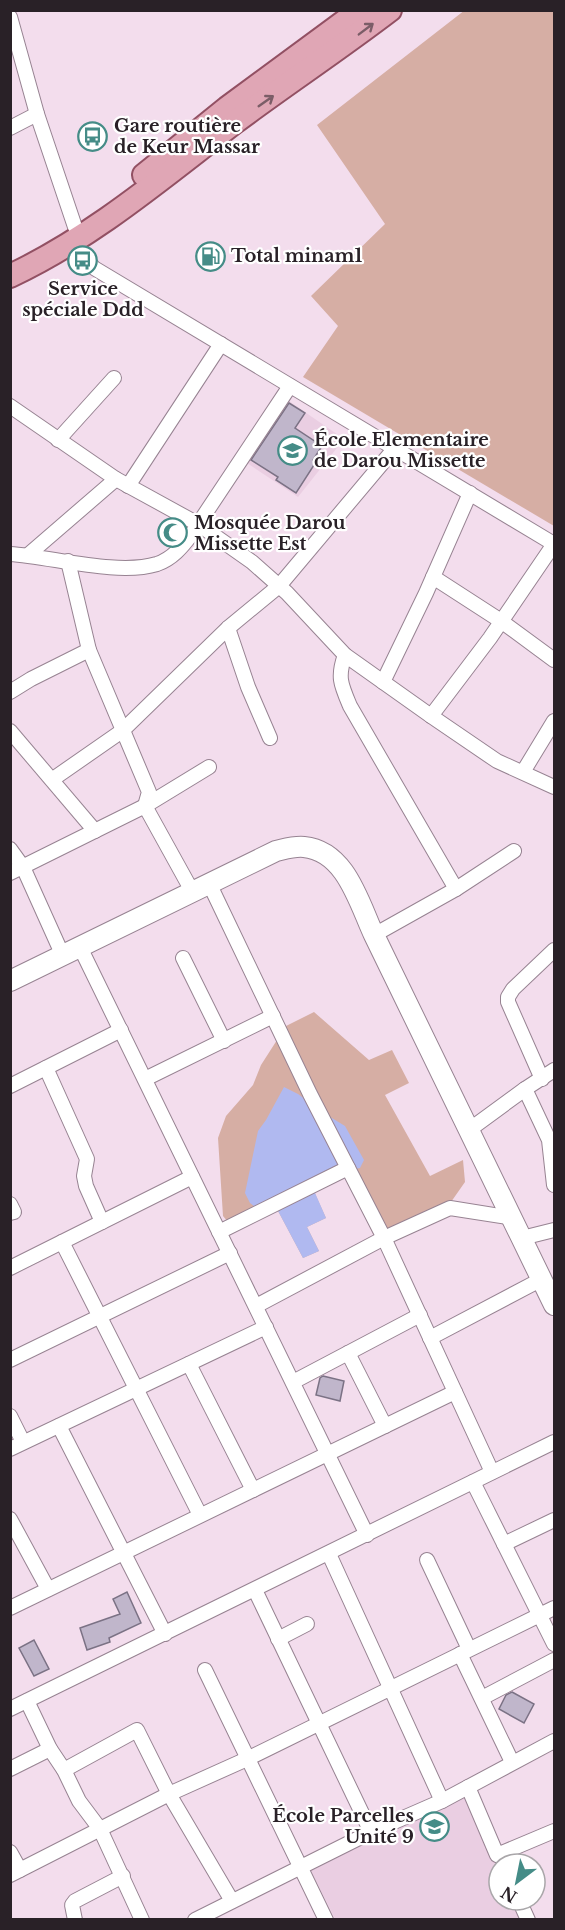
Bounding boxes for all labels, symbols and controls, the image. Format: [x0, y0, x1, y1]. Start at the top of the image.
one-way arrow [357, 23, 373, 35]
one-way arrow [257, 95, 274, 107]
place label: Gare routière de Keur Massar [114, 115, 260, 158]
bus stop icon: Gare routière de Keur Massar [77, 120, 109, 152]
fuel station icon: Total minam1 [194, 240, 226, 272]
bus stop icon: Service spéciale Ddd [67, 244, 99, 276]
place label: Total minam1 [231, 245, 362, 267]
place label: Service spéciale Ddd [22, 278, 144, 321]
place label: École Elementaire de Darou Missette [314, 428, 489, 472]
school or university icon: École Elementaire de Darou Missette [277, 434, 309, 466]
place label: Mosquée Darou Missette Est [194, 512, 346, 555]
mosque icon: Mosquée Darou Missette Est [157, 517, 189, 549]
place label: École Parcelles Unité 9 [272, 1804, 414, 1848]
school or university icon: École Parcelles Unité 9 [419, 1810, 451, 1842]
north arrow [487, 1852, 547, 1912]
text: N [497, 1882, 521, 1907]

